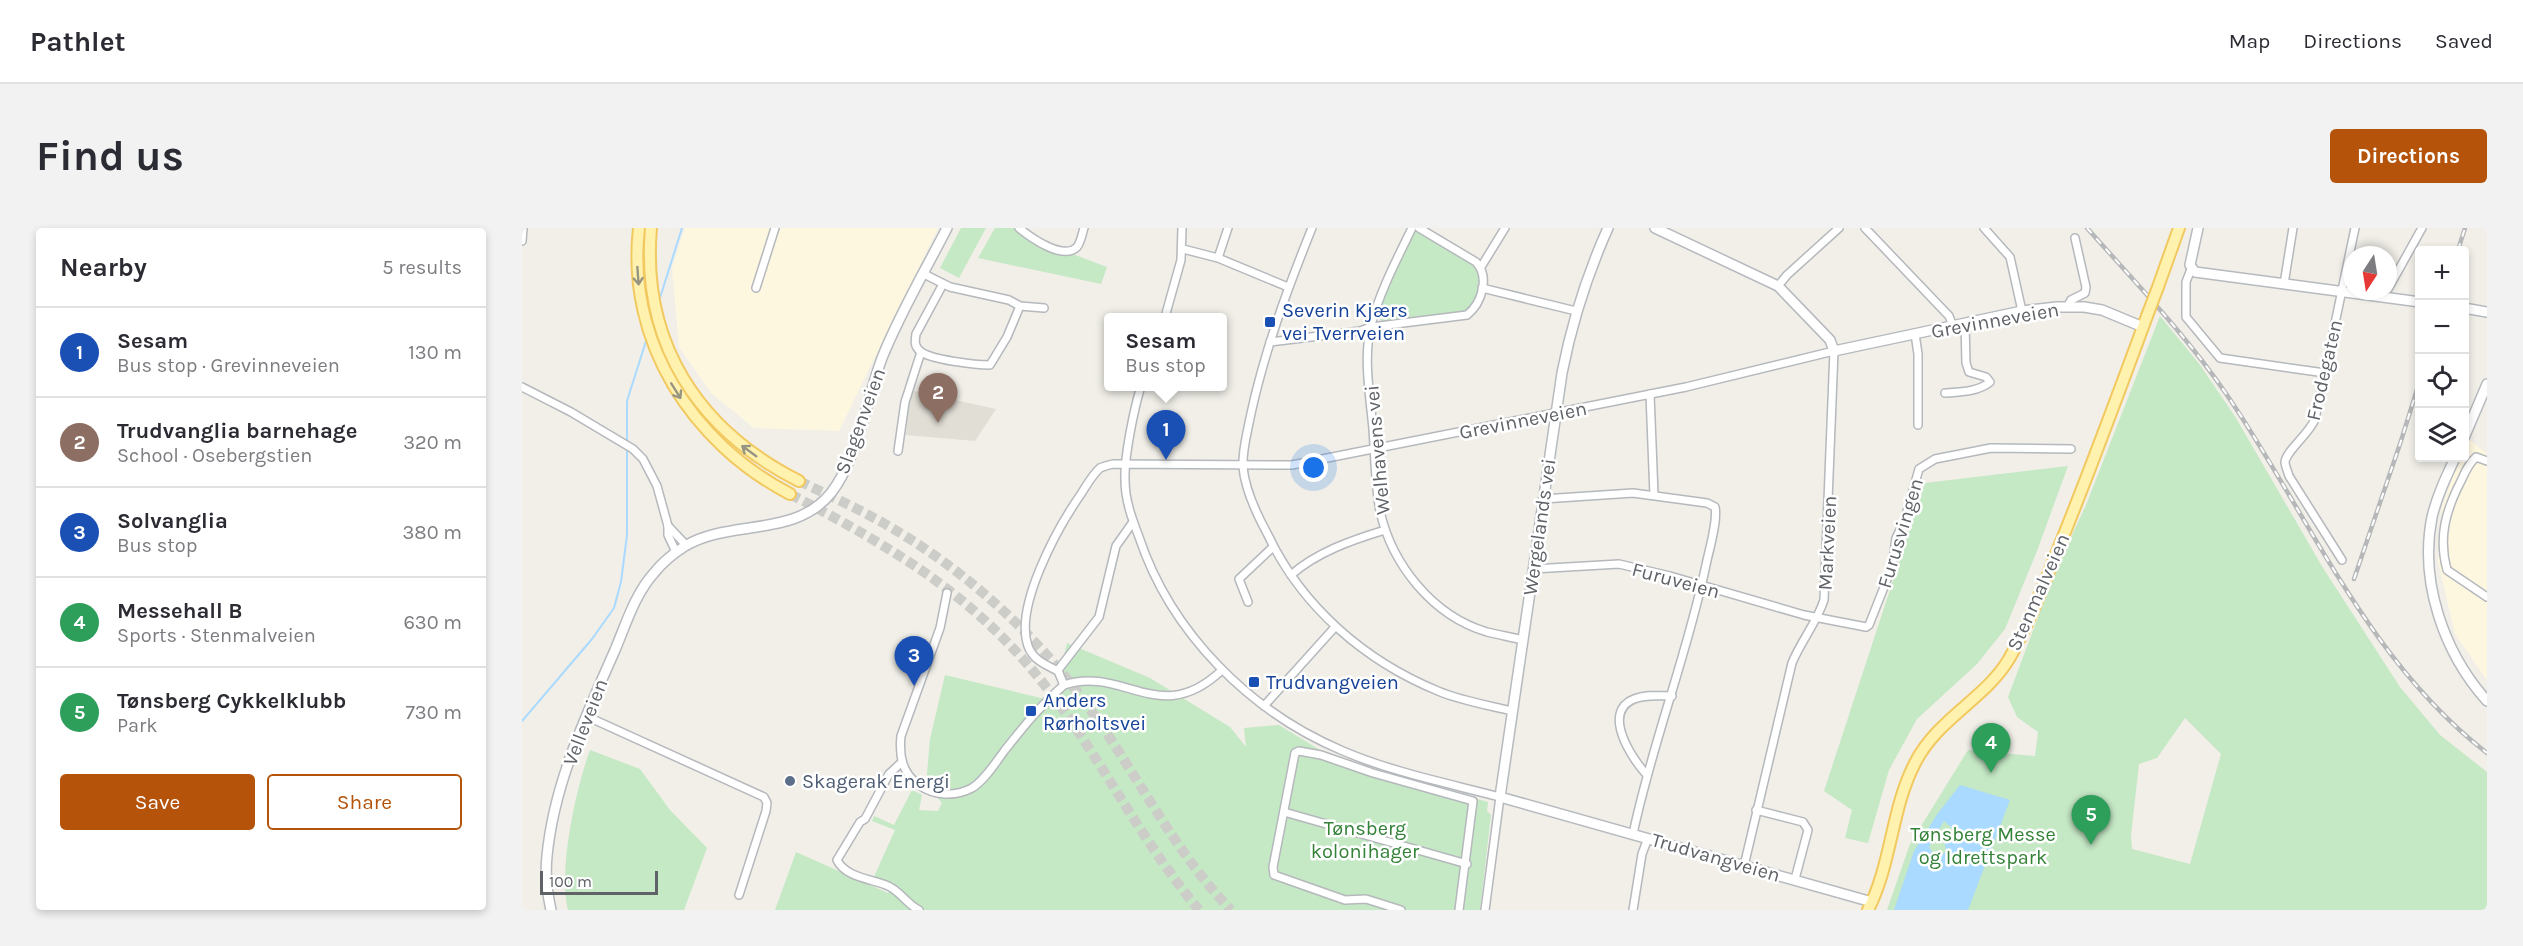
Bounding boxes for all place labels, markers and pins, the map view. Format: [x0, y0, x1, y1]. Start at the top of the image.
place label: Severin Kjærs vei Tverrveien [1282, 299, 1408, 345]
marker: Severin Kjærs vei Tverrveien [1263, 315, 1277, 329]
pin: 2 [918, 374, 958, 423]
pin: 1 [1146, 410, 1186, 460]
pin: 3 [894, 636, 934, 686]
place label: Trudvangveien [1266, 671, 1399, 694]
marker: Trudvangveien [1247, 675, 1261, 689]
place label: Anders Rørholtsvei [1043, 689, 1146, 735]
marker: Anders Rørholtsvei [1024, 704, 1038, 718]
pin: 4 [1972, 724, 2010, 773]
place label: Skagerak Energi [802, 770, 950, 793]
marker: Skagerak Energi [783, 774, 797, 788]
pin: 5 [2072, 796, 2110, 845]

